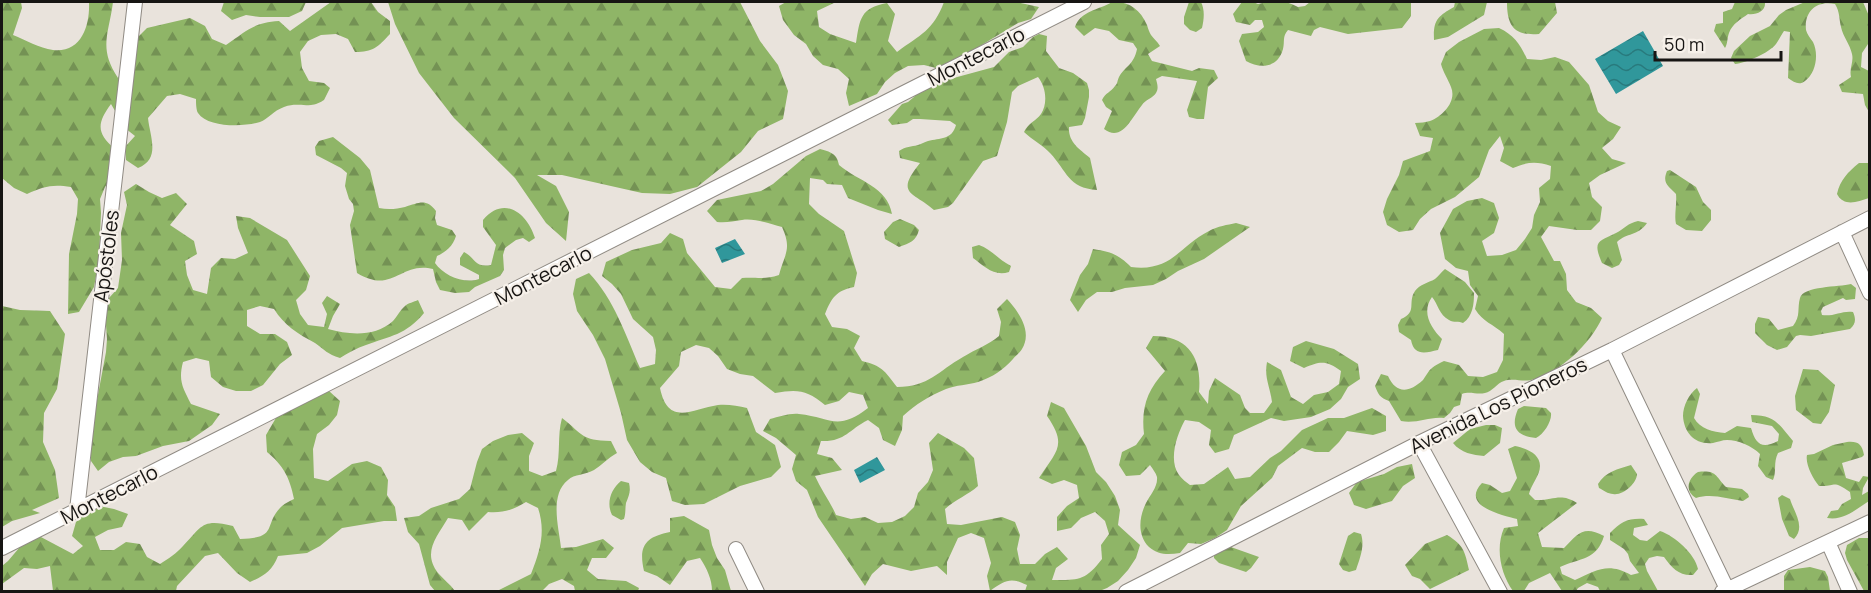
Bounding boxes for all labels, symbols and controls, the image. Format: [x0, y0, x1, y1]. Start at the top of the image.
street label: Montecarlo [923, 20, 1029, 92]
scale bar [1655, 24, 1781, 62]
text: 50 m [1664, 32, 1704, 56]
street label: Apóstoles [87, 208, 125, 304]
street label: Montecarlo [490, 239, 596, 311]
street label: Avenida Los Pioneros [1405, 350, 1591, 460]
street label: Montecarlo [56, 458, 162, 530]

